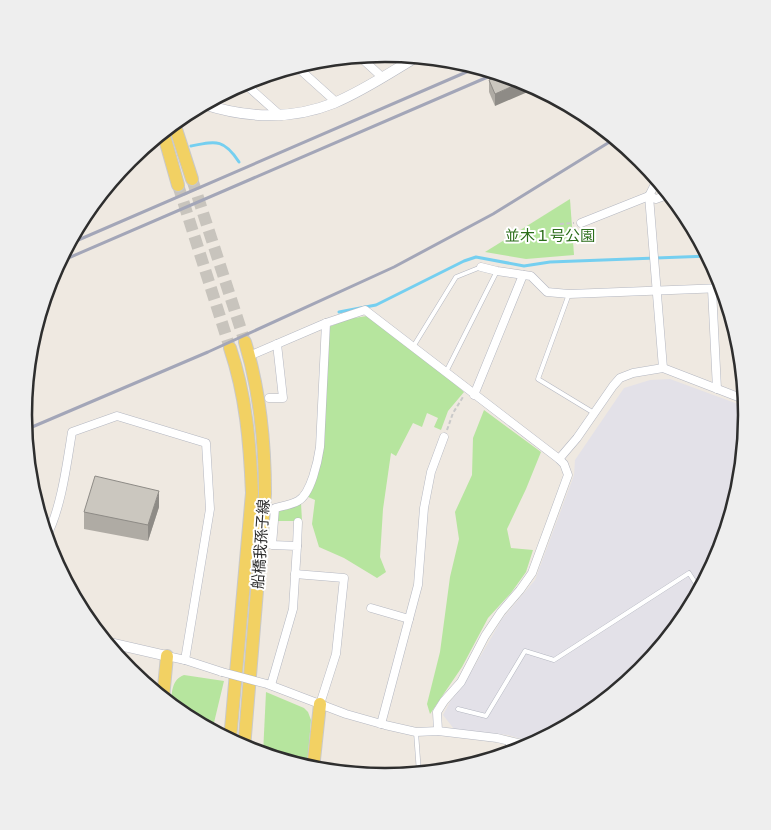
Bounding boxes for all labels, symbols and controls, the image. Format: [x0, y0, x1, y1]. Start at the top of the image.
park label: 並木１号公園 [505, 225, 595, 245]
street label: 船橋我孫子線 [247, 498, 273, 590]

